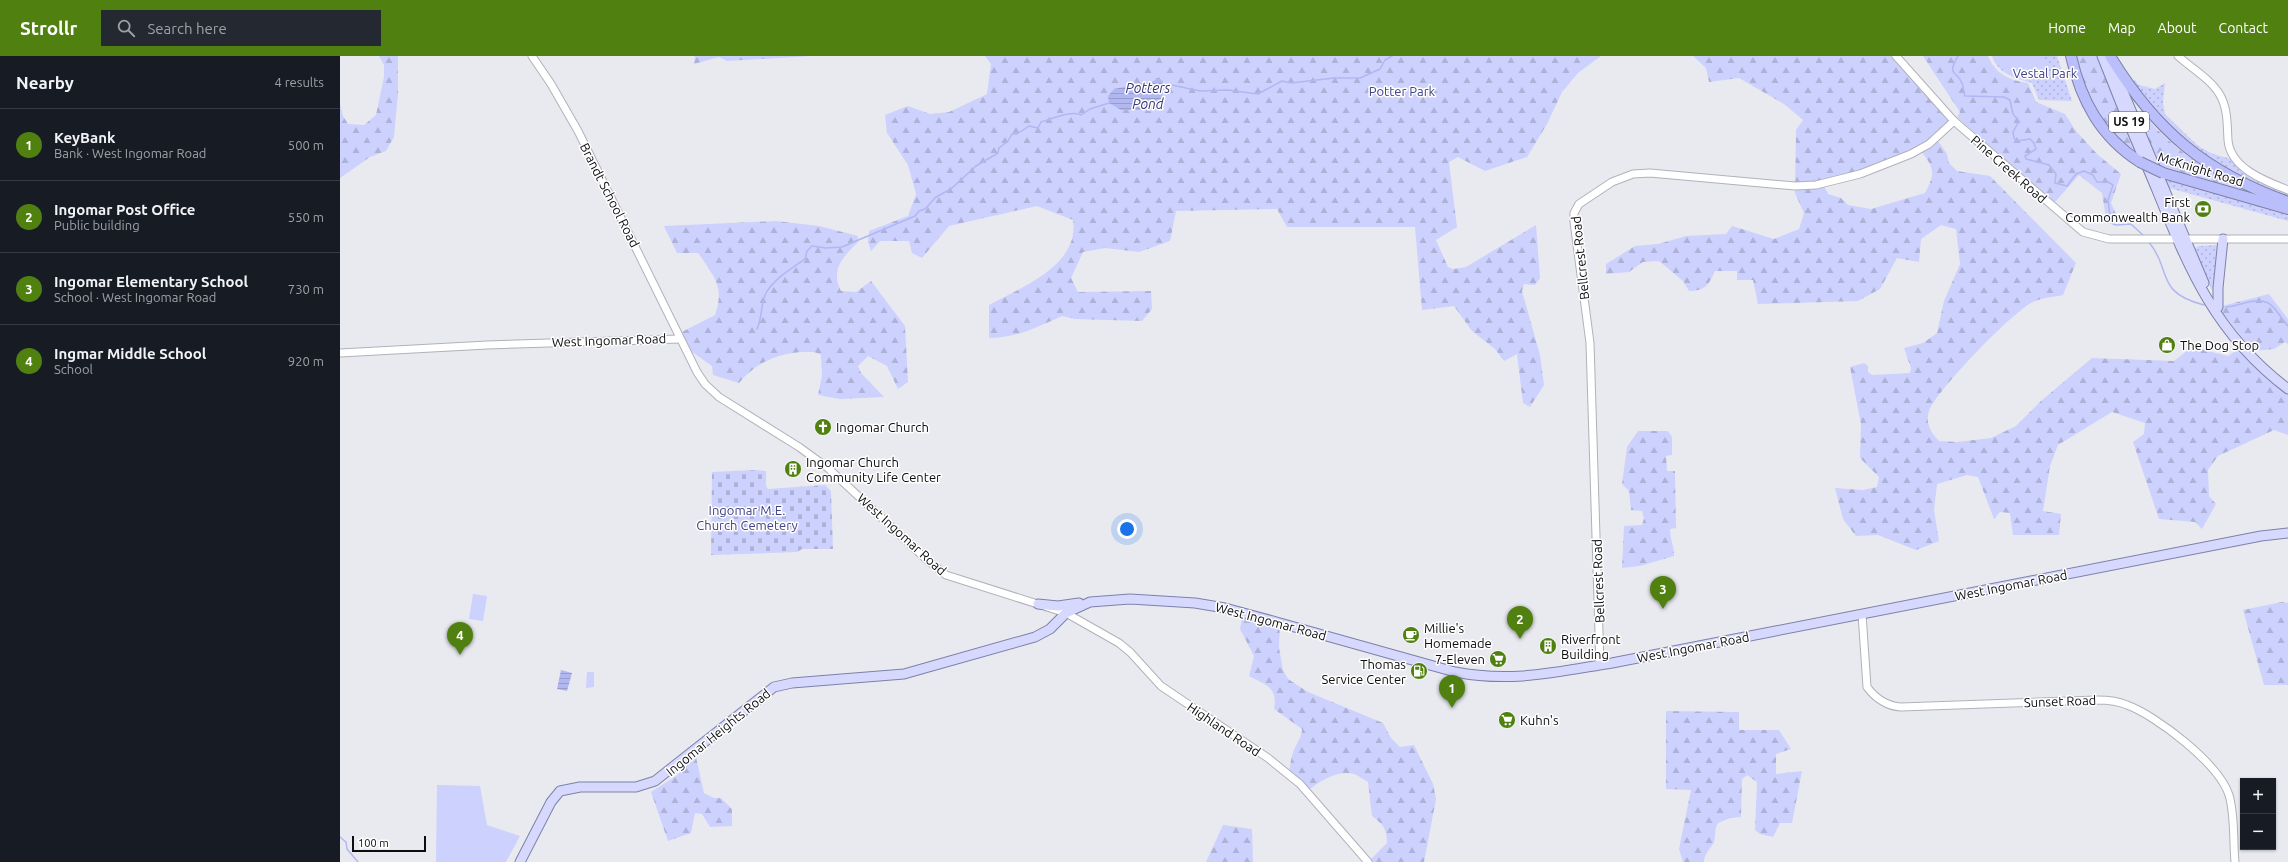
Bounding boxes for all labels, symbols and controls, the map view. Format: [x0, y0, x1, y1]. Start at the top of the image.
search box [101, 10, 381, 46]
text: Strollr [20, 17, 77, 39]
icon: search [115, 17, 137, 39]
text: Search here [147, 20, 227, 37]
text: Home [2048, 20, 2086, 36]
text: Map [2108, 20, 2136, 36]
text: About [2158, 20, 2197, 36]
text: Contact [2219, 20, 2268, 36]
park label: Vestal Park [2013, 66, 2078, 80]
text: Nearby [16, 73, 74, 92]
text: 4 results [274, 75, 324, 89]
water label: Potters Pond [1126, 80, 1171, 112]
park label: Potter Park [1369, 84, 1436, 98]
road number: US 19 [2109, 112, 2149, 132]
text: KeyBank [54, 129, 115, 146]
street label: Pine Creek Road [1968, 132, 2050, 206]
text: 1 [25, 138, 33, 152]
text: 500 m [288, 138, 324, 152]
street label: Brandt School Road [578, 141, 642, 249]
text: Bank · West Ingomar Road [54, 146, 206, 160]
street label: McKnight Road [2156, 149, 2246, 189]
place label: First Commonwealth Bank [2065, 195, 2190, 224]
bank icon: First Commonwealth Bank [2193, 199, 2213, 219]
text: Ingomar Post Office [54, 201, 195, 218]
text: 2 [25, 210, 33, 224]
text: 550 m [288, 210, 324, 224]
street label: Bellcrest Road [1569, 215, 1591, 301]
text: Public building [54, 218, 140, 232]
text: Ingomar Elementary School [54, 273, 248, 290]
text: 3 [25, 282, 33, 296]
text: 730 m [288, 282, 324, 296]
text: School · West Ingomar Road [54, 290, 216, 304]
street label: West Ingomar Road [552, 331, 666, 349]
shop icon: The Dog Stop [2157, 335, 2177, 355]
place label: The Dog Stop [2180, 338, 2259, 352]
text: Ingmar Middle School [54, 345, 206, 362]
text: 4 [25, 354, 33, 368]
text: 920 m [288, 354, 324, 368]
text: School [54, 362, 93, 376]
church icon: Ingomar Church [813, 417, 833, 437]
place label: Ingomar Church [836, 420, 929, 434]
place label: Ingomar Church Community Life Center [806, 455, 941, 484]
building icon: Ingomar Church Community Life Center [783, 459, 803, 479]
street label: West Ingomar Road [855, 491, 949, 577]
park label: Ingomar M.E. Church Cemetery [696, 503, 798, 532]
your location [1117, 519, 1137, 539]
street label: Bellcrest Road [1590, 539, 1606, 623]
street label: West Ingomar Road [1954, 567, 2068, 603]
pin: 3 [1650, 576, 1676, 609]
street label: West Ingomar Road [1214, 599, 1328, 643]
pin: 2 [1507, 606, 1533, 639]
place label: Millie's Homemade [1424, 621, 1492, 650]
pin: 4 [447, 622, 473, 655]
cafe icon: Millie's Homemade [1401, 625, 1421, 645]
street label: West Ingomar Road [1636, 629, 1750, 665]
place label: Riverfront Building [1561, 632, 1621, 661]
building icon: Riverfront Building [1538, 636, 1558, 656]
supermarket icon: 7-Eleven [1488, 649, 1508, 669]
place label: 7-Eleven [1435, 652, 1485, 666]
place label: Thomas Service Center [1321, 657, 1406, 686]
fuel station icon: Thomas Service Center [1409, 661, 1429, 681]
pin: 1 [1439, 675, 1465, 708]
street label: Ingomar Heights Road [663, 686, 773, 778]
street label: Sunset Road [2024, 693, 2096, 709]
street label: Highland Road [1185, 699, 1263, 759]
supermarket icon: Kuhn's [1497, 710, 1517, 730]
place label: Kuhn's [1520, 713, 1559, 727]
map controls [2240, 778, 2276, 850]
button: + [2240, 778, 2276, 814]
button: − [2240, 814, 2276, 850]
scale bar [352, 834, 426, 853]
text: 100 m [358, 837, 389, 849]

